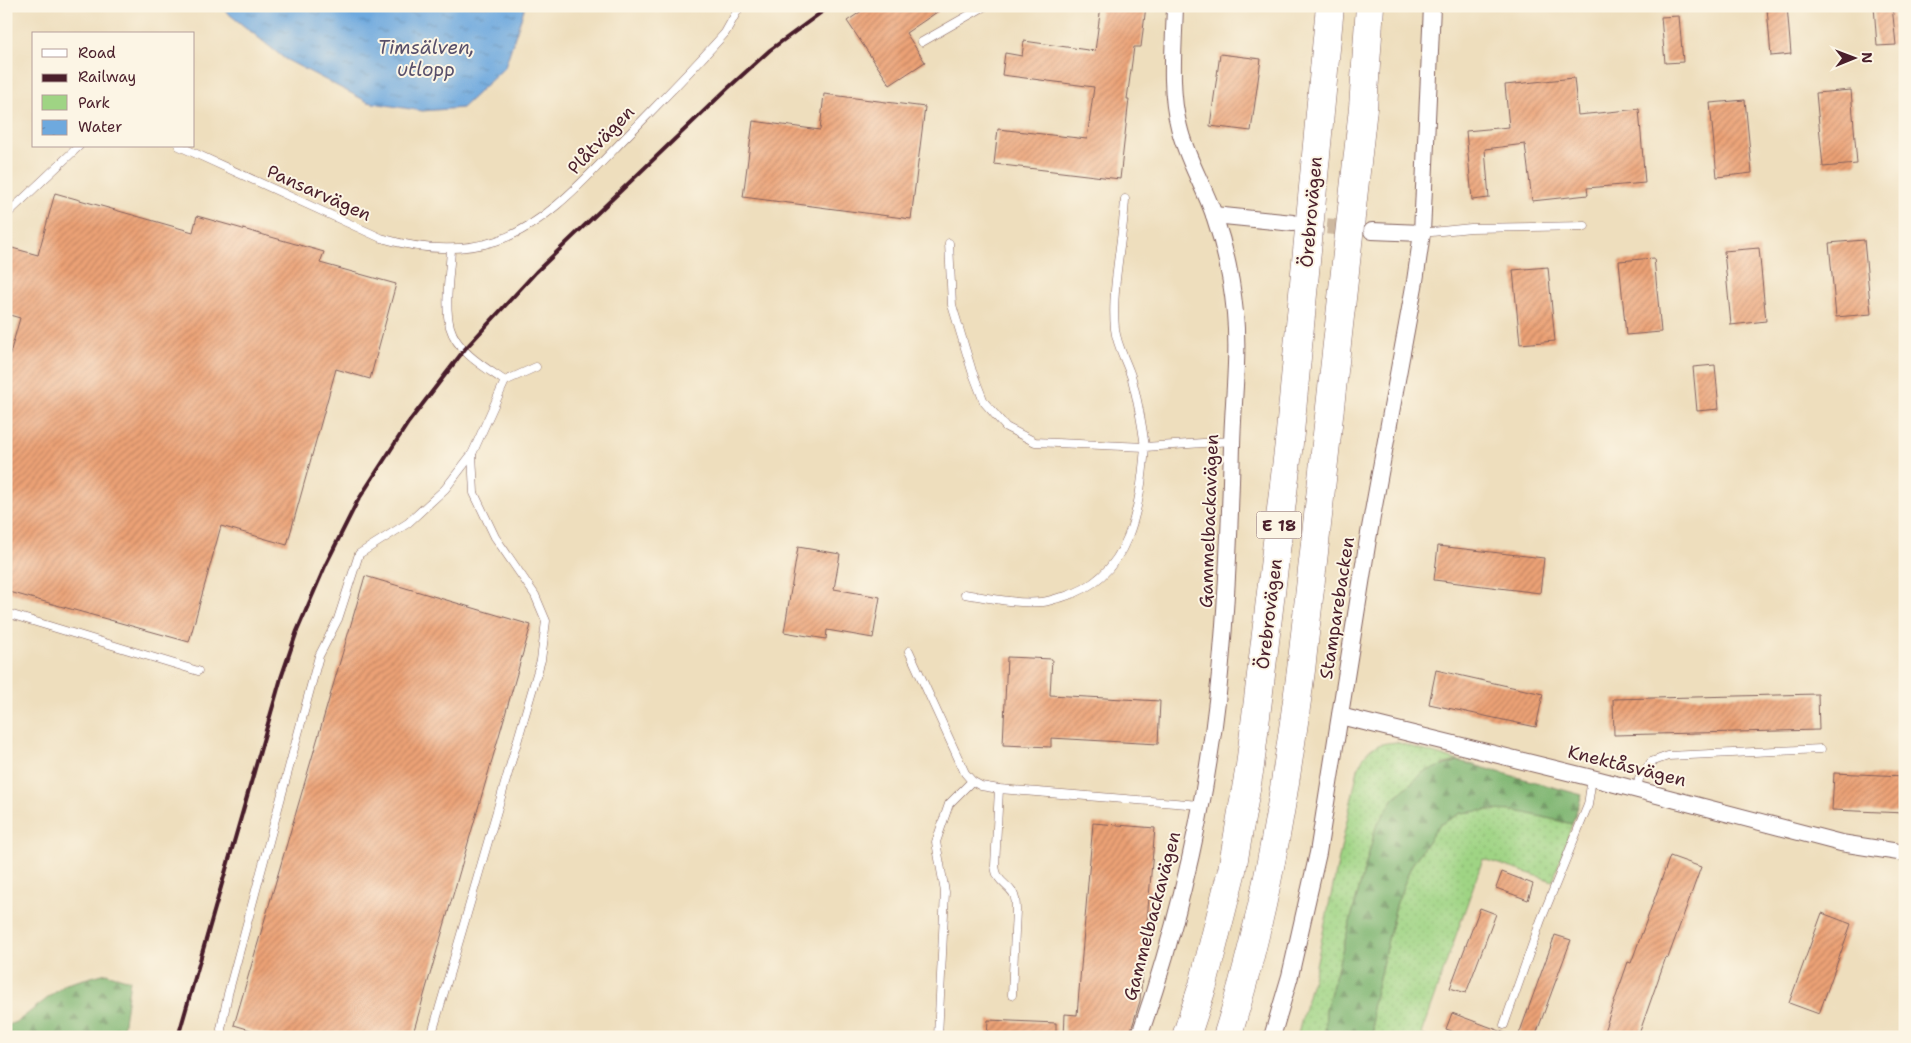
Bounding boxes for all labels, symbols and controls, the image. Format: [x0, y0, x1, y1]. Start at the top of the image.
legend [32, 32, 195, 148]
north arrow [1828, 32, 1878, 82]
water label: Timsälven, utlopp [378, 35, 474, 82]
text: Road [78, 43, 116, 63]
text: N [1858, 52, 1876, 63]
text: Railway [78, 67, 136, 87]
text: Park [78, 93, 110, 113]
street label: Plåtvägen [562, 100, 640, 180]
text: Water [78, 117, 122, 137]
street label: Örebrovägen [1294, 156, 1328, 268]
street label: Pansarvägen [263, 159, 375, 227]
street label: Gammelbackavägen [1194, 434, 1224, 608]
road number: E 18 [1256, 512, 1302, 538]
street label: Stamparebacken [1314, 535, 1360, 681]
street label: Örebrovägen [1250, 557, 1288, 671]
street label: Knektåsvägen [1565, 740, 1689, 792]
street label: Gammelbackavägen [1118, 829, 1186, 1003]

